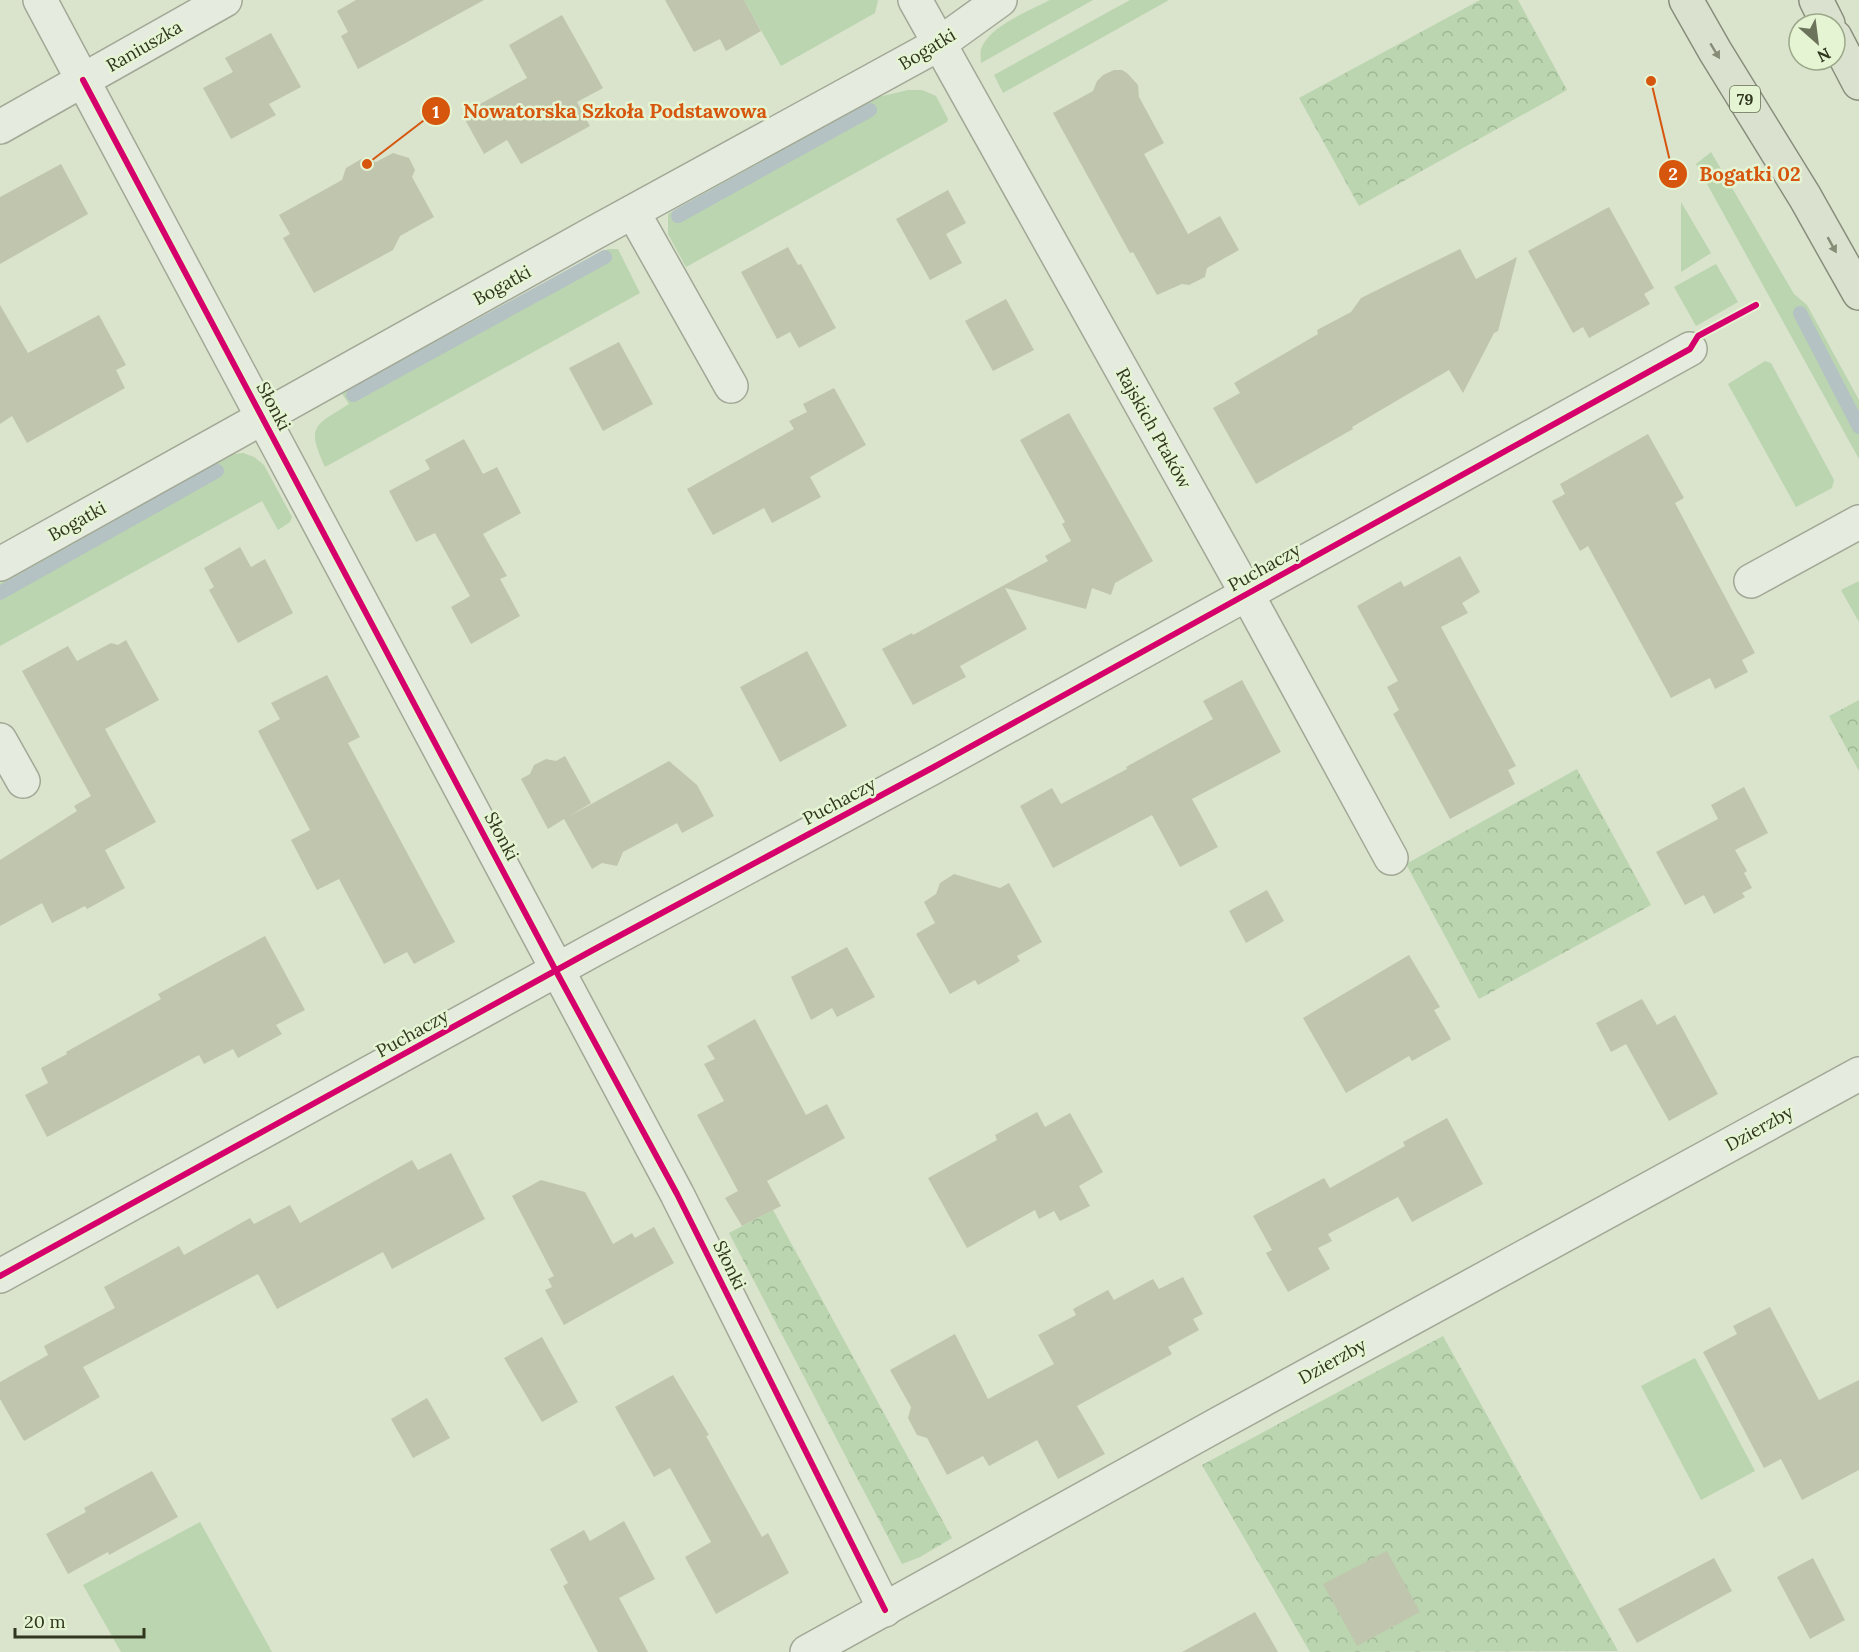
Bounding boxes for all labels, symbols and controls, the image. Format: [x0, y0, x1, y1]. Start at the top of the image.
north arrow [1787, 12, 1847, 72]
street label: Raniuszka [102, 15, 186, 77]
street label: Bogatki [894, 23, 960, 75]
one-way arrow [1710, 43, 1721, 59]
text: N [1814, 44, 1834, 67]
road number: 79 [1730, 86, 1760, 112]
callout: Nowatorska Szkoła Podstawowa [421, 92, 779, 130]
text: Nowatorska Szkoła Podstawowa [463, 98, 767, 123]
text: 1 [432, 100, 440, 123]
callout: Bogatki 02 [1658, 155, 1813, 193]
text: Bogatki 02 [1699, 161, 1801, 186]
text: 2 [1668, 162, 1678, 185]
one-way arrow [1827, 237, 1837, 254]
street label: Bogatki [469, 260, 535, 310]
street label: Rajskich Ptaków [1111, 363, 1197, 493]
street label: Słonki [252, 378, 296, 434]
street label: Bogatki [44, 496, 110, 546]
street label: Puchaczy [1224, 537, 1305, 596]
street label: Puchaczy [799, 772, 880, 830]
street label: Słonki [480, 808, 524, 864]
street label: Puchaczy [372, 1003, 453, 1062]
street label: Dzierzby [1721, 1100, 1797, 1156]
street label: Słonki [708, 1237, 752, 1293]
street label: Dzierzby [1294, 1333, 1370, 1389]
scale bar [15, 1601, 144, 1639]
text: 20 m [24, 1610, 66, 1633]

